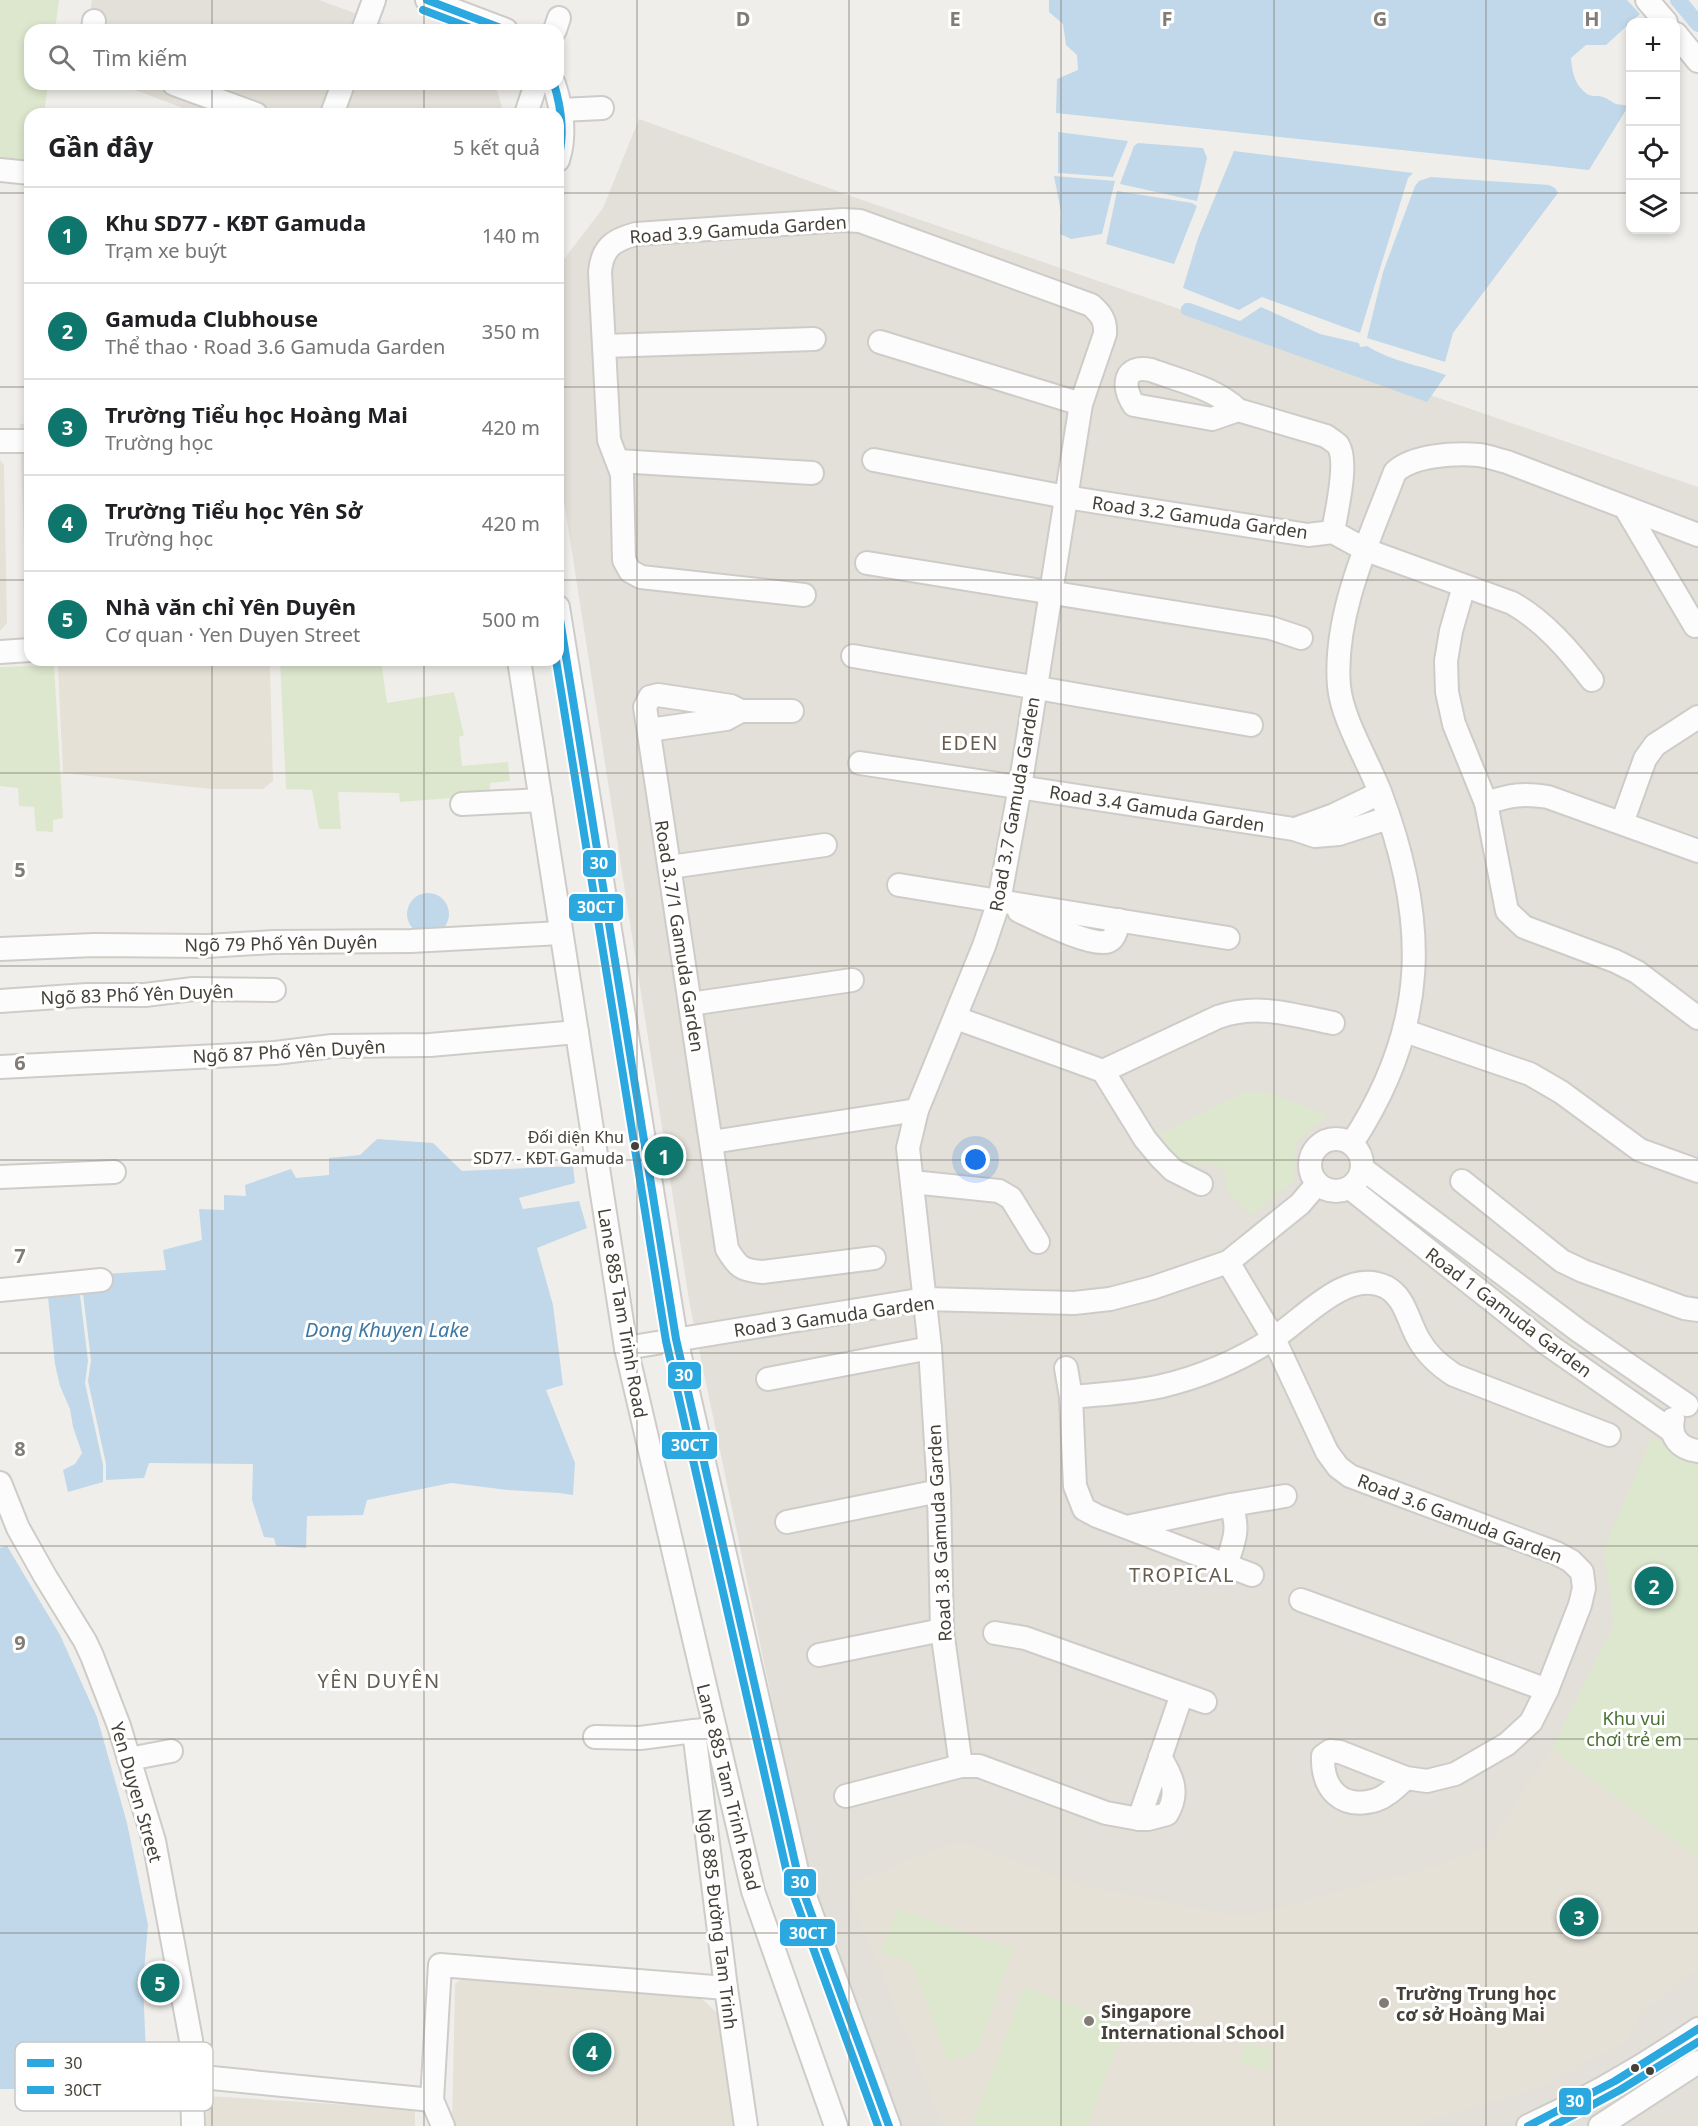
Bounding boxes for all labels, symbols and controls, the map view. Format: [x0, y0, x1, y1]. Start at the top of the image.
text: D [736, 5, 750, 32]
text: E [949, 5, 961, 32]
text: F [1162, 5, 1172, 32]
text: G [1373, 5, 1387, 32]
text: H [1584, 5, 1600, 32]
map controls [1626, 18, 1680, 234]
button: + [1626, 18, 1680, 72]
search box [24, 24, 564, 90]
icon: search [45, 41, 78, 74]
text: Tìm kiếm [93, 42, 188, 72]
button: − [1626, 72, 1680, 126]
button: locate [1626, 126, 1680, 180]
text: Gần đây [48, 129, 153, 165]
text: 5 kết quả [453, 134, 540, 161]
button: layers [1626, 180, 1680, 234]
text: Khu SD77 - KĐT Gamuda [105, 207, 366, 237]
street label: Road 3.9 Gamuda Garden [629, 209, 847, 249]
text: 1 [62, 222, 73, 249]
text: 140 m [482, 222, 540, 249]
text: Trạm xe buýt [105, 237, 227, 264]
text: Gamuda Clubhouse [105, 303, 318, 333]
text: 2 [62, 318, 73, 345]
text: 350 m [482, 318, 540, 345]
text: Thể thao · Road 3.6 Gamuda Garden [105, 333, 445, 360]
text: Trường Tiểu học Hoàng Mai [105, 399, 408, 429]
text: 3 [62, 414, 73, 441]
text: 420 m [482, 414, 540, 441]
text: Trường học [105, 429, 213, 456]
street label: Road 3.2 Gamuda Garden [1091, 490, 1309, 544]
text: Trường Tiểu học Yên Sở [105, 495, 362, 525]
text: 4 [62, 510, 73, 537]
text: 420 m [482, 510, 540, 537]
text: Trường học [105, 525, 213, 552]
text: Nhà văn chỉ Yên Duyên [105, 591, 356, 621]
text: 5 [62, 606, 73, 633]
text: 500 m [482, 606, 540, 633]
text: Cơ quan · Yen Duyen Street [105, 621, 360, 648]
street label: Road 3.7 Gamuda Garden [983, 695, 1045, 913]
district label: EDEN [941, 729, 999, 756]
street label: Road 3.4 Gamuda Garden [1048, 779, 1266, 837]
street label: Road 3.7/1 Gamuda Garden [650, 818, 710, 1054]
line badge: 30 [582, 849, 617, 878]
text: 30 [590, 852, 608, 874]
text: 5 [14, 856, 26, 883]
line badge: 30CT [568, 893, 624, 922]
text: 30CT [577, 896, 615, 918]
street label: Ngõ 79 Phố Yên Duyên [184, 929, 378, 957]
street label: Ngõ 83 Phố Yên Duyên [40, 979, 234, 1009]
street label: Ngõ 87 Phố Yên Duyên [192, 1034, 386, 1068]
text: 6 [14, 1049, 26, 1076]
place label: Đối diện Khu SD77 - KĐT Gamuda [473, 1126, 624, 1169]
pin: 1 [644, 1134, 684, 1178]
marker: Đối diện Khu SD77 - KĐT Gamuda [629, 1140, 641, 1152]
your location [961, 1145, 990, 1174]
street label: Lane 885 Tam Trinh Road [593, 1206, 653, 1420]
street label: Road 1 Gamuda Garden [1421, 1241, 1597, 1383]
text: 7 [14, 1242, 26, 1269]
street label: Road 3 Gamuda Garden [732, 1290, 936, 1342]
water label: Dong Khuyen Lake [305, 1316, 469, 1343]
line badge: 30 [667, 1361, 702, 1390]
text: 30 [675, 1364, 693, 1386]
street label: Road 3.8 Gamuda Garden [921, 1424, 957, 1642]
line badge: 30CT [661, 1431, 718, 1460]
text: 30CT [671, 1434, 709, 1456]
text: 8 [14, 1435, 26, 1462]
street label: Road 3.6 Gamuda Garden [1354, 1468, 1566, 1568]
district label: TROPICAL [1129, 1561, 1235, 1588]
pin: 2 [1634, 1564, 1674, 1608]
text: 9 [14, 1629, 26, 1656]
district label: YÊN DUYÊN [317, 1667, 441, 1694]
street label: Lane 885 Tam Trinh Road [692, 1681, 766, 1893]
park label: Khu vui chơi trẻ em [1586, 1706, 1682, 1751]
street label: Yen Duyen Street [105, 1719, 169, 1865]
street label: Ngõ 885 Đường Tam Trinh [693, 1807, 743, 2031]
line badge: 30 [783, 1868, 817, 1897]
text: 30 [791, 1871, 809, 1893]
pin: 3 [1560, 1894, 1598, 1940]
line badge: 30CT [779, 1918, 836, 1947]
text: 30CT [789, 1922, 827, 1944]
pin: 5 [140, 1960, 180, 2006]
place label: Trường Trung học cơ sở Hoàng Mai [1396, 1981, 1556, 2026]
marker: Trường Trung học cơ sở Hoàng Mai [1377, 1996, 1391, 2010]
place label: Singapore International School [1101, 1999, 1285, 2044]
marker: Singapore International School [1082, 2014, 1096, 2028]
pin: 4 [572, 2030, 612, 2074]
legend [15, 2042, 213, 2111]
text: 30 [64, 2052, 82, 2074]
unlabelled marker [1629, 2062, 1641, 2074]
unlabelled marker [1644, 2065, 1656, 2077]
text: 30CT [64, 2079, 101, 2101]
line badge: 30 [1558, 2087, 1592, 2116]
text: 30 [1566, 2090, 1584, 2112]

